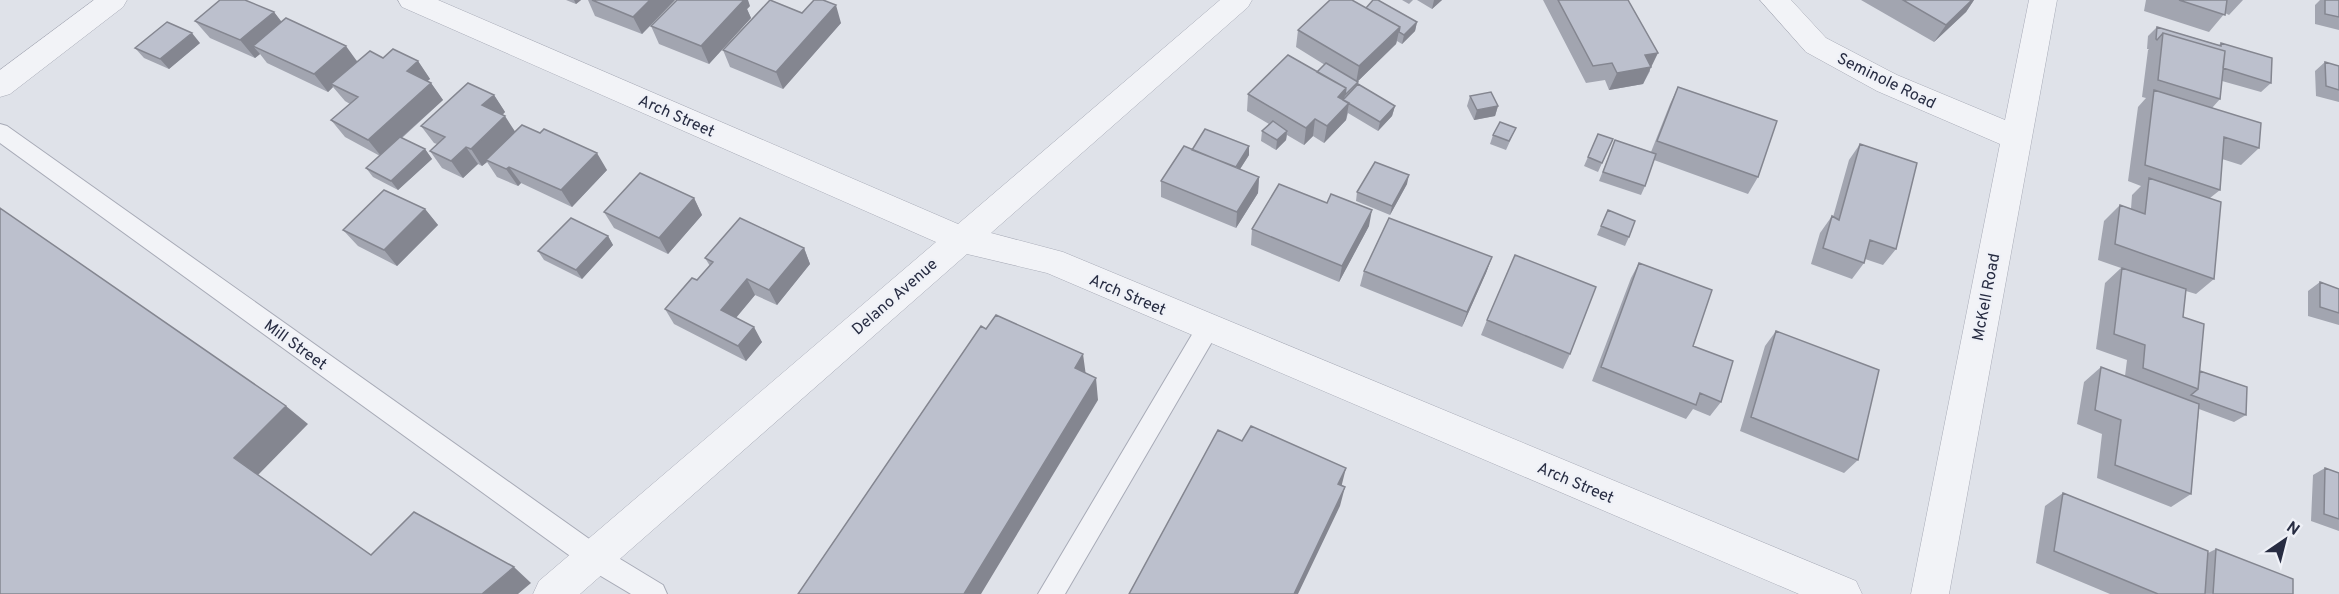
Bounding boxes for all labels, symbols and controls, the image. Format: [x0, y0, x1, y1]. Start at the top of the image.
street label: Seminole Road [1833, 49, 1939, 114]
street label: Arch Street [635, 91, 717, 143]
street label: McKell Road [1969, 252, 2005, 343]
street label: Delano Avenue [848, 255, 942, 340]
street label: Arch Street [1086, 271, 1169, 321]
street label: Mill Street [259, 316, 330, 375]
street label: Arch Street [1534, 459, 1617, 509]
north arrow [2255, 510, 2315, 570]
text: N [2282, 518, 2303, 541]

